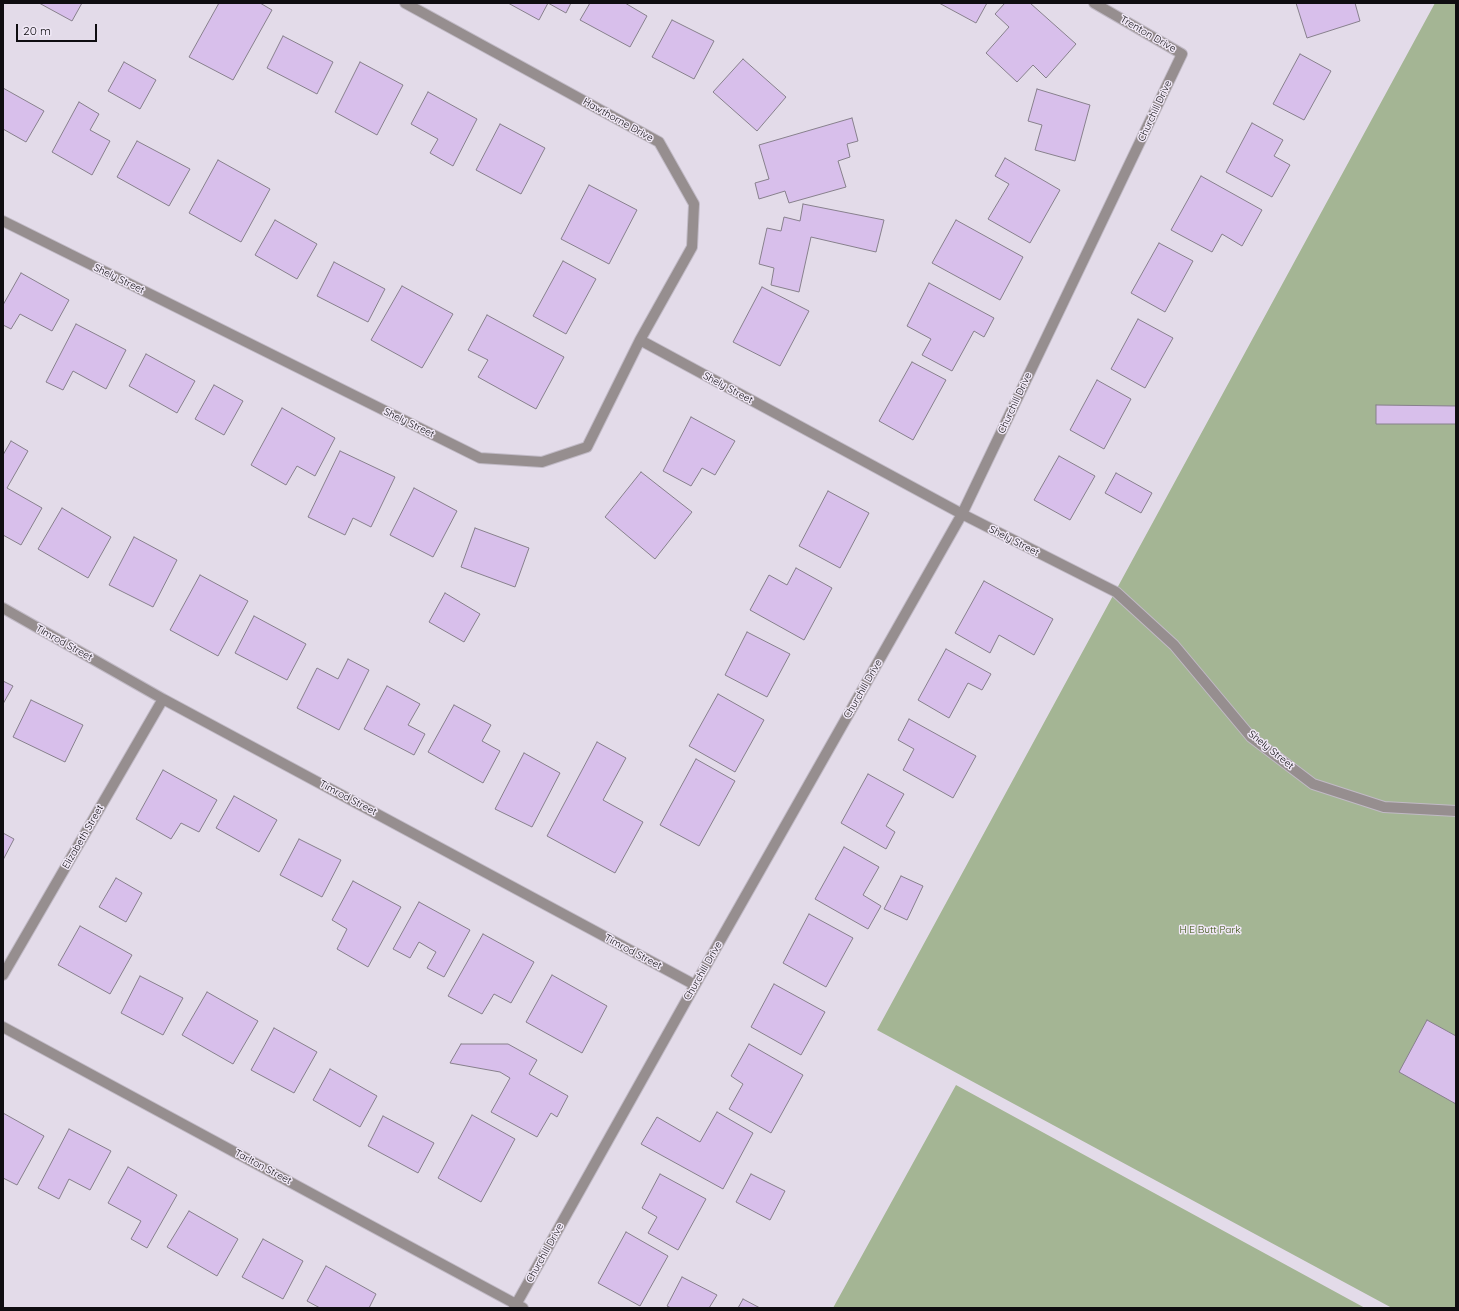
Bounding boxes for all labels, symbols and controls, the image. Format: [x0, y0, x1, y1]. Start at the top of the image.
street label: Trenton Drive [1118, 13, 1178, 55]
scale bar [18, 16, 99, 42]
text: 20 m [23, 23, 51, 38]
street label: Churchill Drive [1136, 79, 1174, 143]
street label: Hawthorne Drive [581, 96, 655, 144]
street label: Shely Street [92, 262, 146, 296]
street label: Shely Street [701, 370, 755, 406]
street label: Churchill Drive [996, 371, 1034, 435]
street label: Shely Street [382, 406, 436, 440]
street label: Shely Street [987, 523, 1041, 559]
street label: Timrod Street [34, 622, 94, 664]
street label: Churchill Drive [841, 657, 885, 721]
street label: Shely Street [1246, 728, 1296, 772]
street label: Timrod Street [317, 778, 379, 818]
street label: Elizabeth Street [60, 803, 106, 871]
park label: H E Butt Park [1179, 924, 1241, 936]
street label: Timrod Street [602, 932, 664, 972]
street label: Churchill Drive [681, 939, 725, 1003]
street label: Tarlton Street [233, 1147, 293, 1187]
street label: Churchill Drive [524, 1221, 566, 1285]

